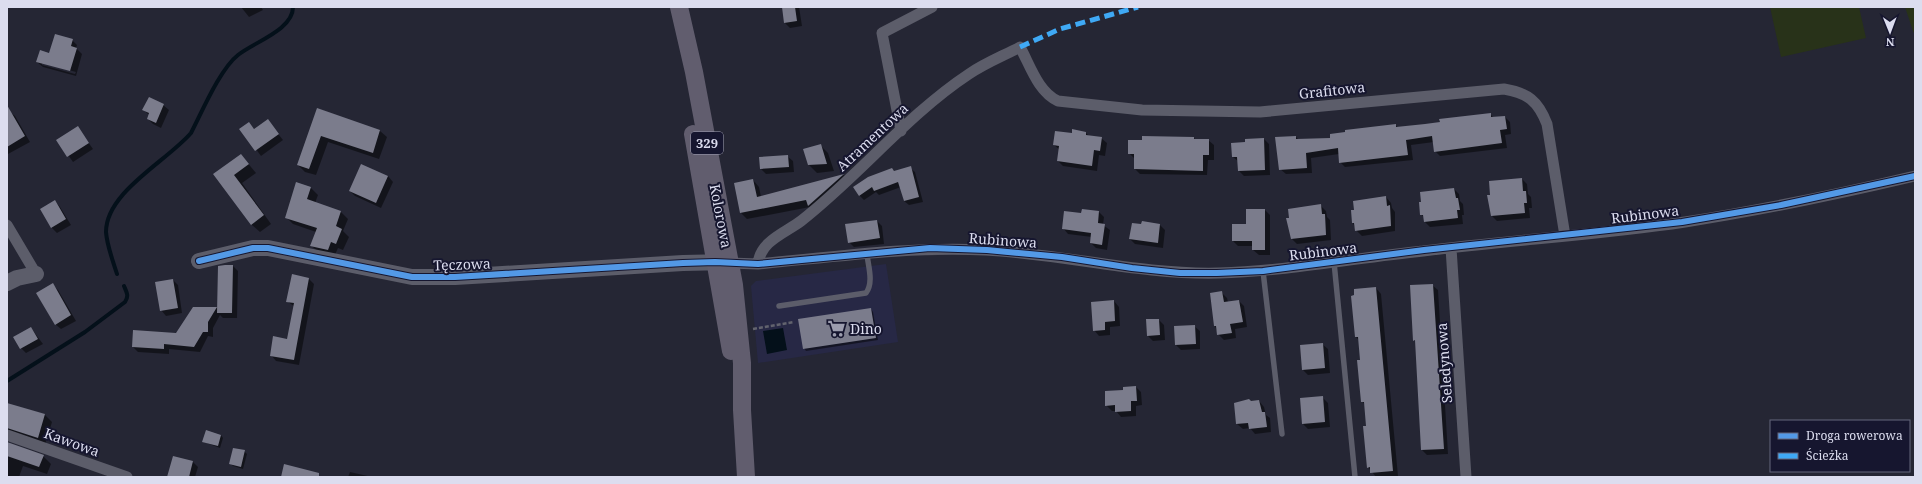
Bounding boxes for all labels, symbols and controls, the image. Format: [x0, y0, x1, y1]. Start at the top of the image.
north arrow [1870, 12, 1910, 52]
text: N [1885, 35, 1895, 50]
street label: Grafitowa [1298, 77, 1366, 103]
street label: Atramentowa [832, 99, 912, 175]
road number: 329 [691, 132, 723, 154]
street label: Kolorowa [706, 182, 737, 250]
street label: Rubinowa [1610, 200, 1680, 228]
street label: Rubinowa [968, 228, 1038, 252]
street label: Rubinowa [1288, 237, 1358, 265]
street label: Tęczowa [433, 253, 491, 274]
supermarket icon: Dino [827, 318, 847, 338]
place label: Dino [850, 319, 882, 338]
street label: Seledynowa [1432, 322, 1456, 404]
legend [1770, 420, 1910, 472]
street label: Kawowa [42, 423, 103, 461]
text: Droga rowerowa [1806, 427, 1903, 444]
text: Ścieżka [1806, 447, 1849, 464]

